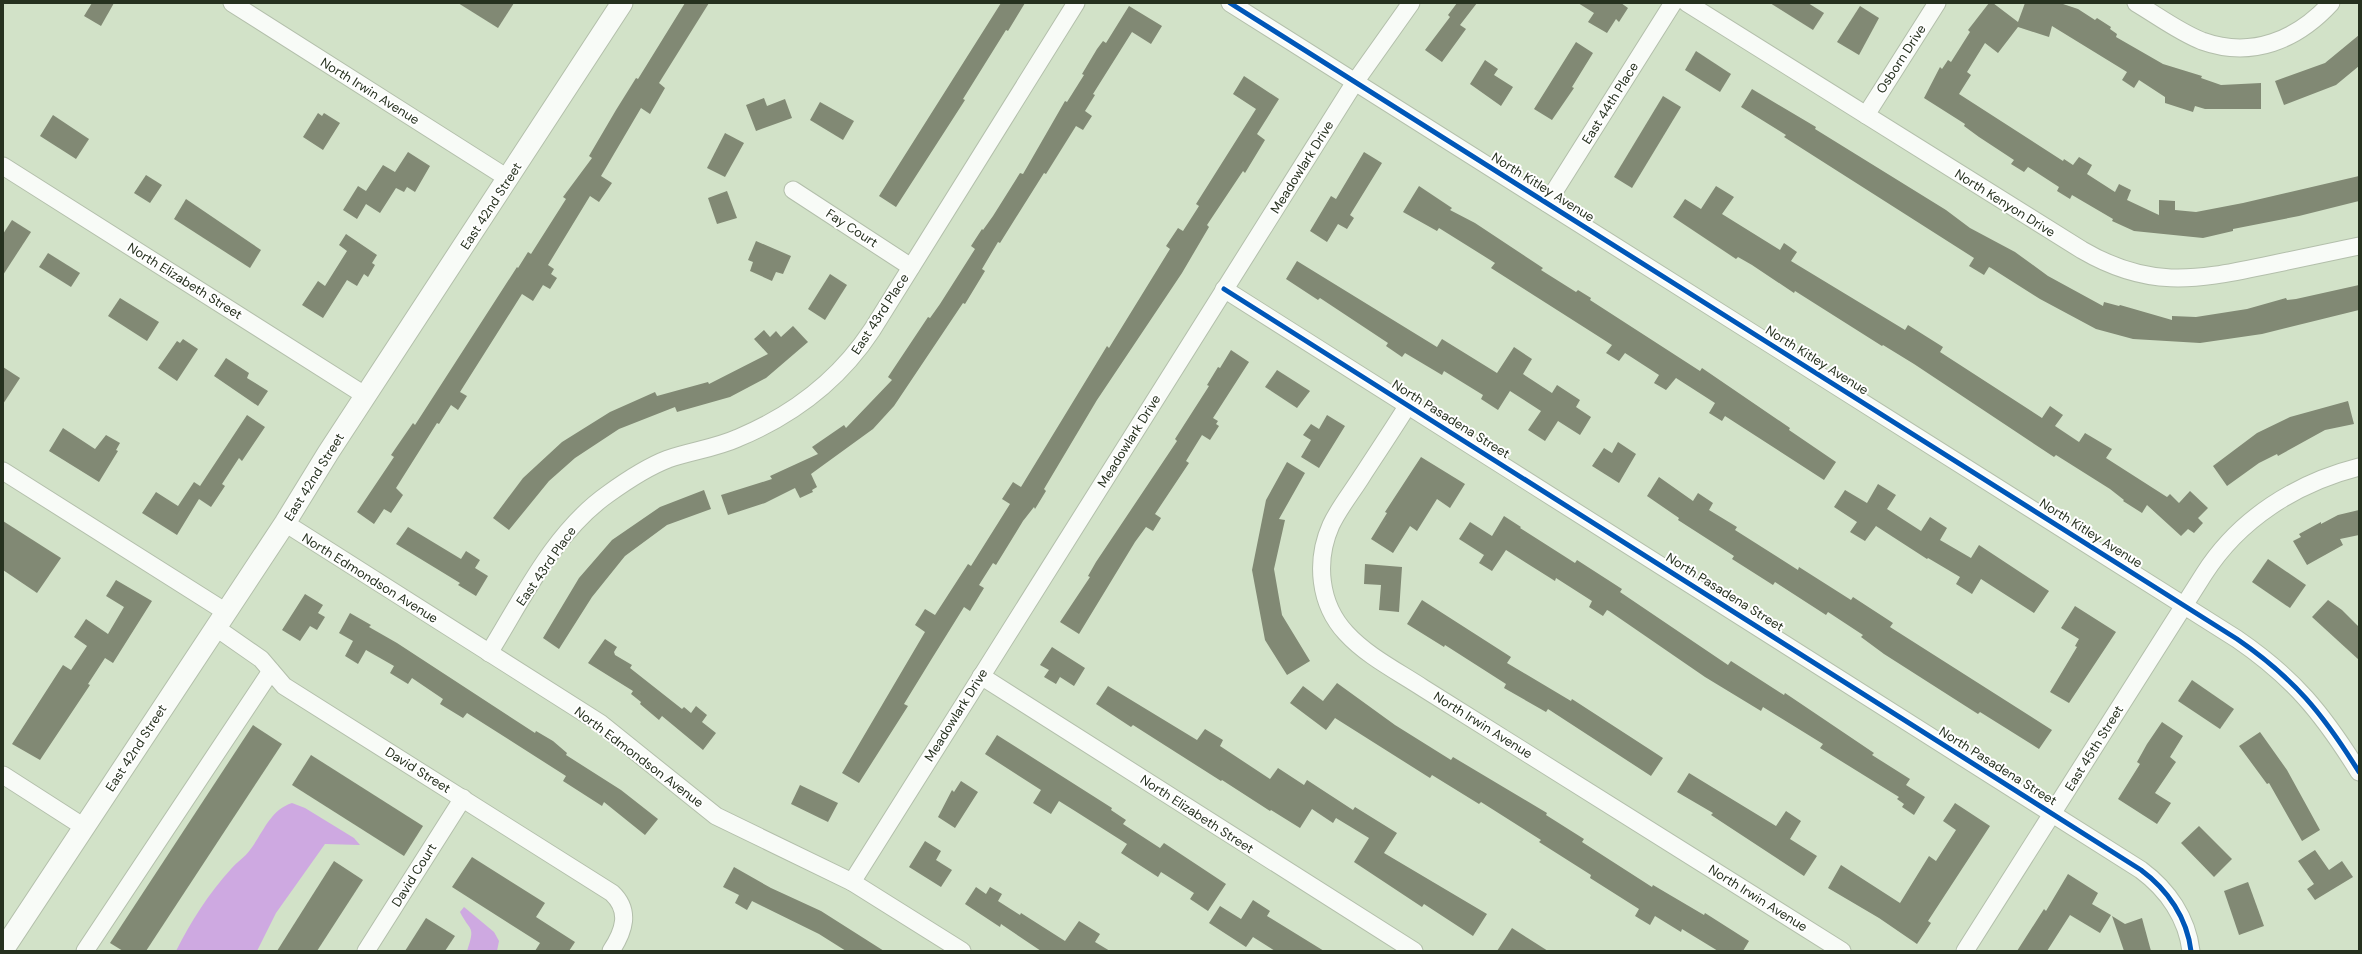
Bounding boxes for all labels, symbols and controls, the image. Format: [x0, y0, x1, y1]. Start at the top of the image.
street label: Osborn Drive [1872, 21, 1930, 97]
street label: North Irwin Avenue [317, 54, 423, 128]
street label: East 44th Place [1578, 59, 1642, 147]
street label: Meadowlark Drive [1267, 117, 1337, 217]
street label: North Kitley Avenue [1488, 148, 1598, 226]
street label: East 42nd Street [456, 159, 526, 253]
street label: North Kenyon Drive [1952, 165, 2058, 241]
street label: Fay Court [823, 205, 881, 251]
street label: North Elizabeth Street [124, 239, 246, 323]
street label: East 43rd Place [847, 270, 913, 358]
street label: North Kitley Avenue [1762, 321, 1872, 399]
street label: North Pasadena Street [1389, 376, 1513, 462]
street label: Meadowlark Drive [1094, 391, 1164, 491]
street label: East 42nd Street [280, 430, 348, 524]
street label: North Kitley Avenue [2036, 494, 2146, 572]
street label: East 43rd Place [512, 523, 580, 609]
street label: North Edmondson Avenue [299, 529, 441, 627]
street label: North Pasadena Street [1663, 549, 1787, 635]
street label: Meadowlark Drive [921, 665, 991, 765]
street label: North Irwin Avenue [1430, 688, 1536, 762]
street label: East 42nd Street [101, 701, 171, 795]
street label: East 45th Street [2061, 702, 2127, 794]
street label: North Edmondson Avenue [571, 703, 707, 811]
street label: North Pasadena Street [1936, 723, 2060, 809]
street label: David Street [382, 743, 454, 797]
street label: North Elizabeth Street [1137, 771, 1257, 857]
street label: David Court [388, 840, 440, 910]
street label: North Irwin Avenue [1705, 861, 1811, 935]

